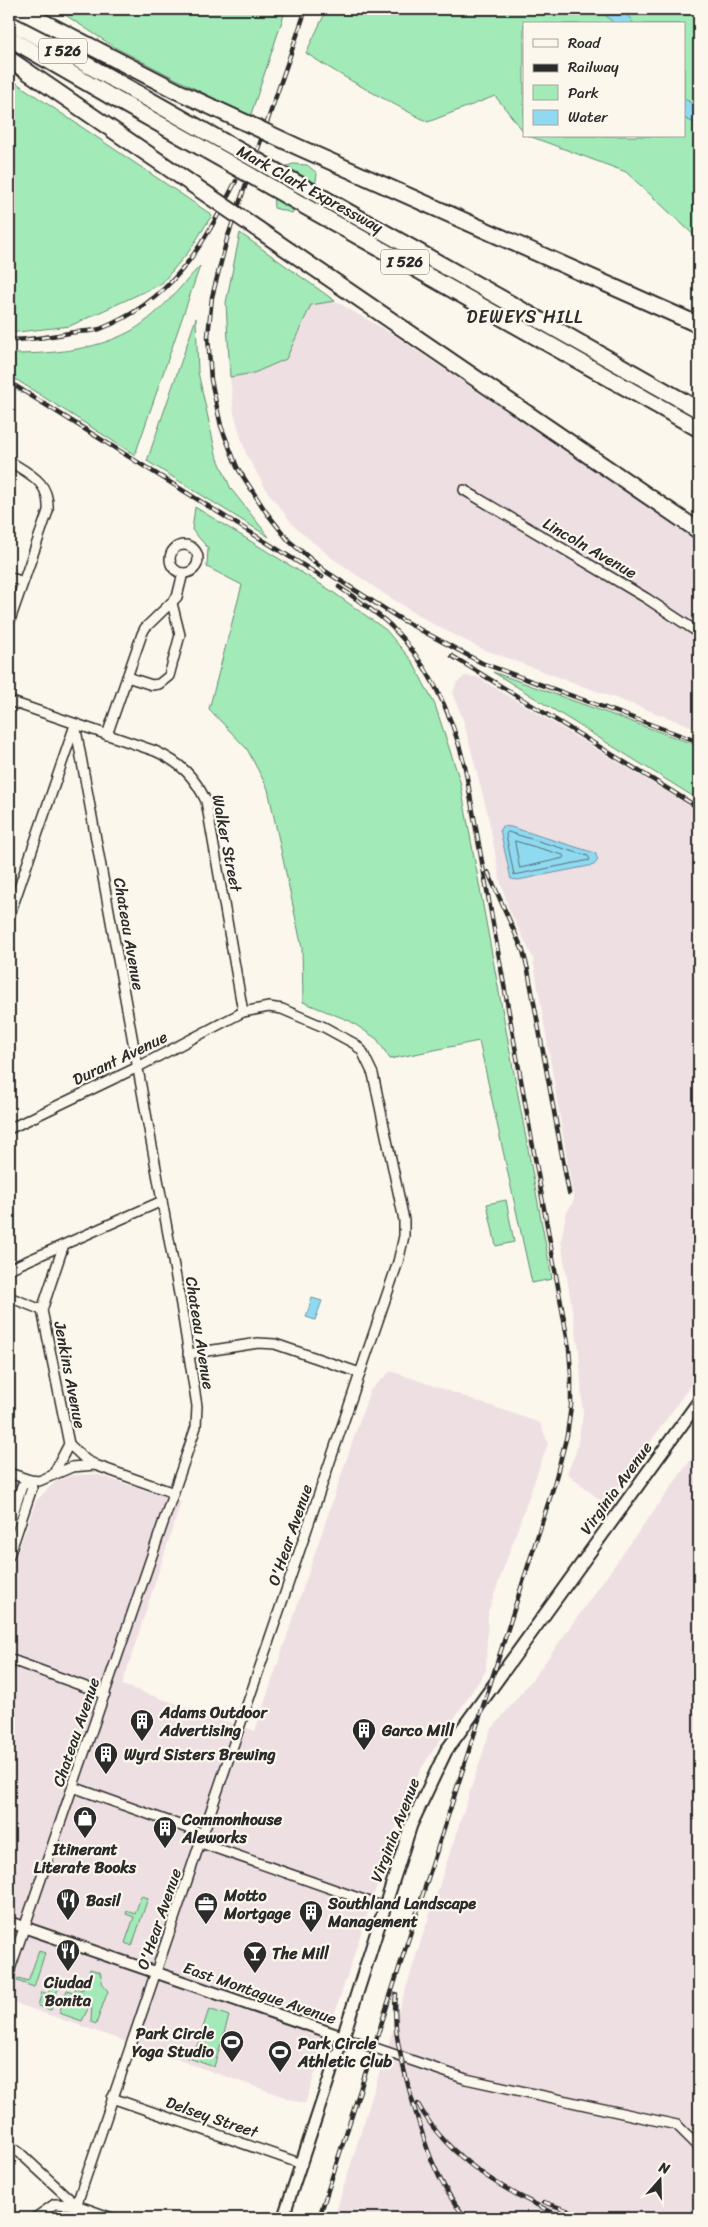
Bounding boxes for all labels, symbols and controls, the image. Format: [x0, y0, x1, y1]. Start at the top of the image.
legend [523, 22, 686, 138]
text: Road [568, 30, 601, 56]
road number: I 526 [39, 38, 87, 64]
text: Railway [568, 54, 619, 80]
text: Park [568, 80, 599, 106]
text: Water [568, 104, 608, 130]
street label: Mark Clark Expressway [231, 137, 389, 242]
road number: I 526 [381, 250, 429, 274]
district label: DEWEYS HILL [467, 301, 583, 333]
street label: Lincoln Avenue [537, 509, 643, 587]
street label: Walker Street [203, 792, 251, 895]
street label: Chateau Avenue [105, 875, 153, 993]
street label: Durant Avenue [67, 1022, 173, 1094]
street label: Chateau Avenue [177, 1274, 223, 1392]
street label: Jenkins Avenue [45, 1318, 95, 1431]
street label: Virginia Avenue [572, 1435, 660, 1541]
street label: O'Hear Avenue [259, 1480, 321, 1590]
street label: Chateau Avenue [44, 1673, 108, 1791]
place label: Adams Outdoor Advertising [159, 1698, 268, 1745]
building icon: Adams Outdoor Advertising [129, 1708, 155, 1742]
place label: Garco Mill [381, 1716, 455, 1745]
building icon: Garco Mill [351, 1717, 377, 1751]
place label: Wyrd Sisters Brewing [124, 1740, 276, 1769]
building icon: Wyrd Sisters Brewing [93, 1741, 119, 1775]
street label: Virginia Avenue [362, 1774, 428, 1886]
shop icon: Itinerant Literate Books [72, 1805, 98, 1839]
place label: Commonhouse Aleworks [181, 1805, 283, 1852]
building icon: Commonhouse Aleworks [152, 1815, 178, 1849]
place label: Itinerant Literate Books [34, 1835, 137, 1882]
street label: O'Hear Avenue [128, 1864, 190, 1974]
place label: Motto Mortgage [223, 1881, 291, 1928]
place label: Basil [86, 1886, 122, 1915]
restaurant icon: Basil [55, 1887, 81, 1921]
place label: Southland Landscape Management [327, 1889, 476, 1936]
office icon: Motto Mortgage [193, 1891, 219, 1925]
building icon: Southland Landscape Management [298, 1899, 324, 1933]
restaurant icon: Ciudad Bonita [55, 1938, 81, 1972]
place label: The Mill [272, 1939, 330, 1968]
bar icon: The Mill [242, 1940, 268, 1974]
street label: East Montague Avenue [179, 1953, 341, 2033]
place label: Ciudad Bonita [43, 1968, 94, 2015]
place label: Park Circle Yoga Studio [132, 2019, 215, 2066]
sports icon: Park Circle Yoga Studio [219, 2029, 245, 2063]
place label: Park Circle Athletic Club [297, 2029, 392, 2076]
sports icon: Park Circle Athletic Club [267, 2039, 293, 2073]
street label: Delsey Street [162, 2088, 263, 2147]
north arrow [636, 2154, 686, 2204]
text: N [655, 2155, 673, 2182]

